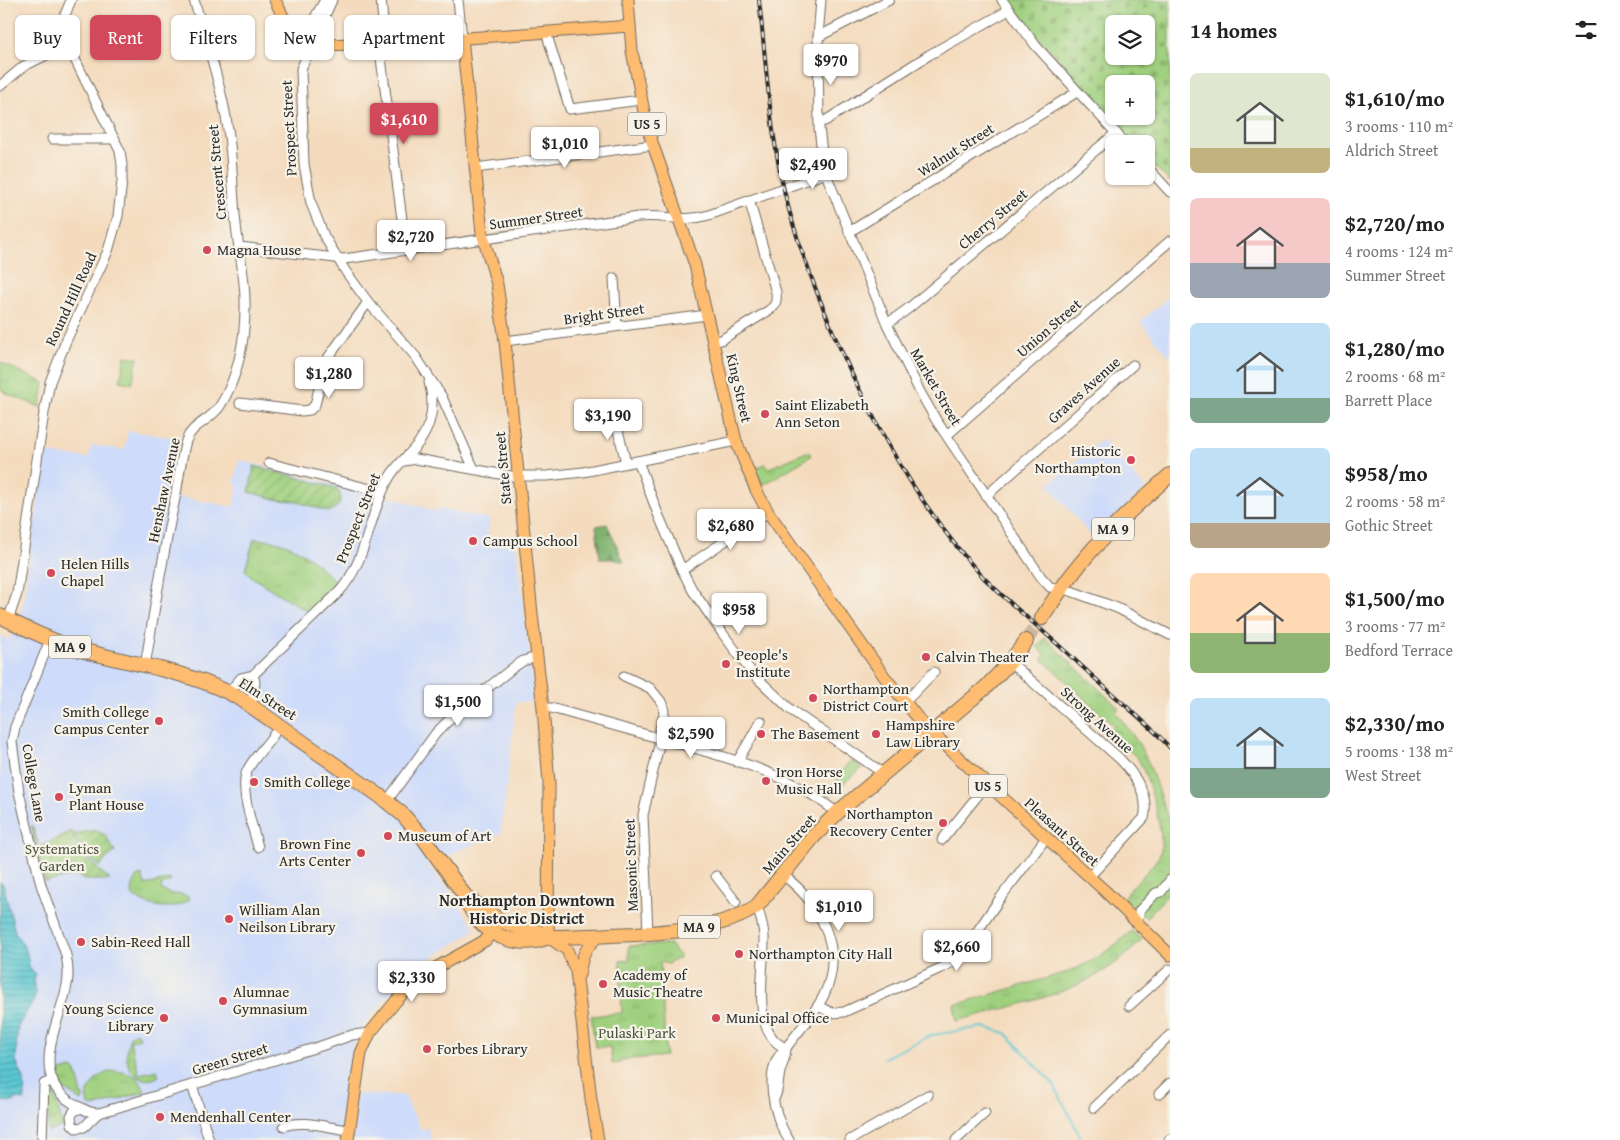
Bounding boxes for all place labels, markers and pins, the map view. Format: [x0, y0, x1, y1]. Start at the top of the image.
pin: $970 [801, 44, 861, 86]
pin: $1,610 [363, 102, 445, 145]
pin: $1,010 [524, 126, 606, 169]
pin: $2,490 [772, 148, 854, 190]
pin: $2,720 [370, 220, 452, 262]
place label: Magna House [217, 239, 301, 260]
marker: Magna House [201, 244, 213, 256]
pin: $1,280 [288, 356, 370, 399]
place label: Saint Elizabeth Ann Seton [775, 394, 869, 432]
pin: $3,190 [567, 398, 649, 441]
marker: Saint Elizabeth Ann Seton [759, 408, 771, 420]
place label: Historic Northampton [1035, 440, 1122, 478]
marker: Historic Northampton [1125, 454, 1137, 466]
pin: $2,680 [690, 508, 772, 551]
place label: Campus School [483, 530, 578, 551]
marker: Campus School [467, 535, 479, 547]
place label: Helen Hills Chapel [61, 553, 130, 591]
marker: Helen Hills Chapel [45, 567, 57, 579]
pin: $958 [709, 592, 769, 635]
place label: People's Institute [736, 644, 790, 682]
place label: Calvin Theater [936, 646, 1028, 667]
marker: Calvin Theater [920, 651, 932, 663]
marker: People's Institute [720, 658, 732, 670]
place label: Northampton District Court [823, 678, 910, 716]
pin: $1,500 [417, 684, 499, 727]
marker: Northampton District Court [807, 692, 819, 704]
place label: Smith College Campus Center [54, 701, 149, 739]
place label: Hampshire Law Library [886, 714, 961, 752]
marker: Smith College Campus Center [153, 715, 165, 727]
pin: $2,590 [650, 716, 732, 759]
place label: The Basement [771, 723, 860, 744]
marker: The Basement [755, 728, 767, 740]
marker: Hampshire Law Library [870, 728, 882, 740]
place label: Iron Horse Music Hall [776, 761, 843, 799]
place label: Smith College [264, 771, 351, 792]
marker: Iron Horse Music Hall [760, 775, 772, 787]
marker: Smith College [248, 776, 260, 788]
place label: Lyman Plant House [69, 777, 144, 815]
marker: Lyman Plant House [53, 791, 65, 803]
place label: Northampton Recovery Center [830, 803, 934, 841]
marker: Northampton Recovery Center [937, 817, 949, 829]
place label: Museum of Art [398, 825, 492, 846]
marker: Museum of Art [382, 830, 394, 842]
place label: Brown Fine Arts Center [279, 833, 351, 871]
marker: Brown Fine Arts Center [355, 847, 367, 859]
pin: $1,010 [798, 890, 880, 932]
place label: William Alan Neilson Library [239, 899, 336, 937]
marker: William Alan Neilson Library [223, 913, 235, 925]
pin: $2,660 [916, 930, 998, 972]
place label: Sabin-Reed Hall [91, 931, 190, 952]
marker: Sabin-Reed Hall [75, 936, 87, 948]
place label: Northampton City Hall [749, 943, 892, 964]
marker: Northampton City Hall [733, 948, 745, 960]
pin: $2,330 [371, 960, 453, 1003]
place label: Academy of Music Theatre [613, 964, 703, 1002]
marker: Academy of Music Theatre [597, 978, 609, 990]
place label: Alumnae Gymnasium [233, 981, 308, 1019]
marker: Alumnae Gymnasium [217, 995, 229, 1007]
place label: Young Science Library [64, 998, 155, 1036]
place label: Municipal Office [726, 1007, 829, 1028]
marker: Young Science Library [158, 1012, 170, 1024]
marker: Municipal Office [710, 1012, 722, 1024]
place label: Forbes Library [437, 1038, 528, 1059]
marker: Forbes Library [421, 1043, 433, 1055]
place label: Mendenhall Center [170, 1106, 291, 1127]
marker: Mendenhall Center [154, 1111, 166, 1123]

